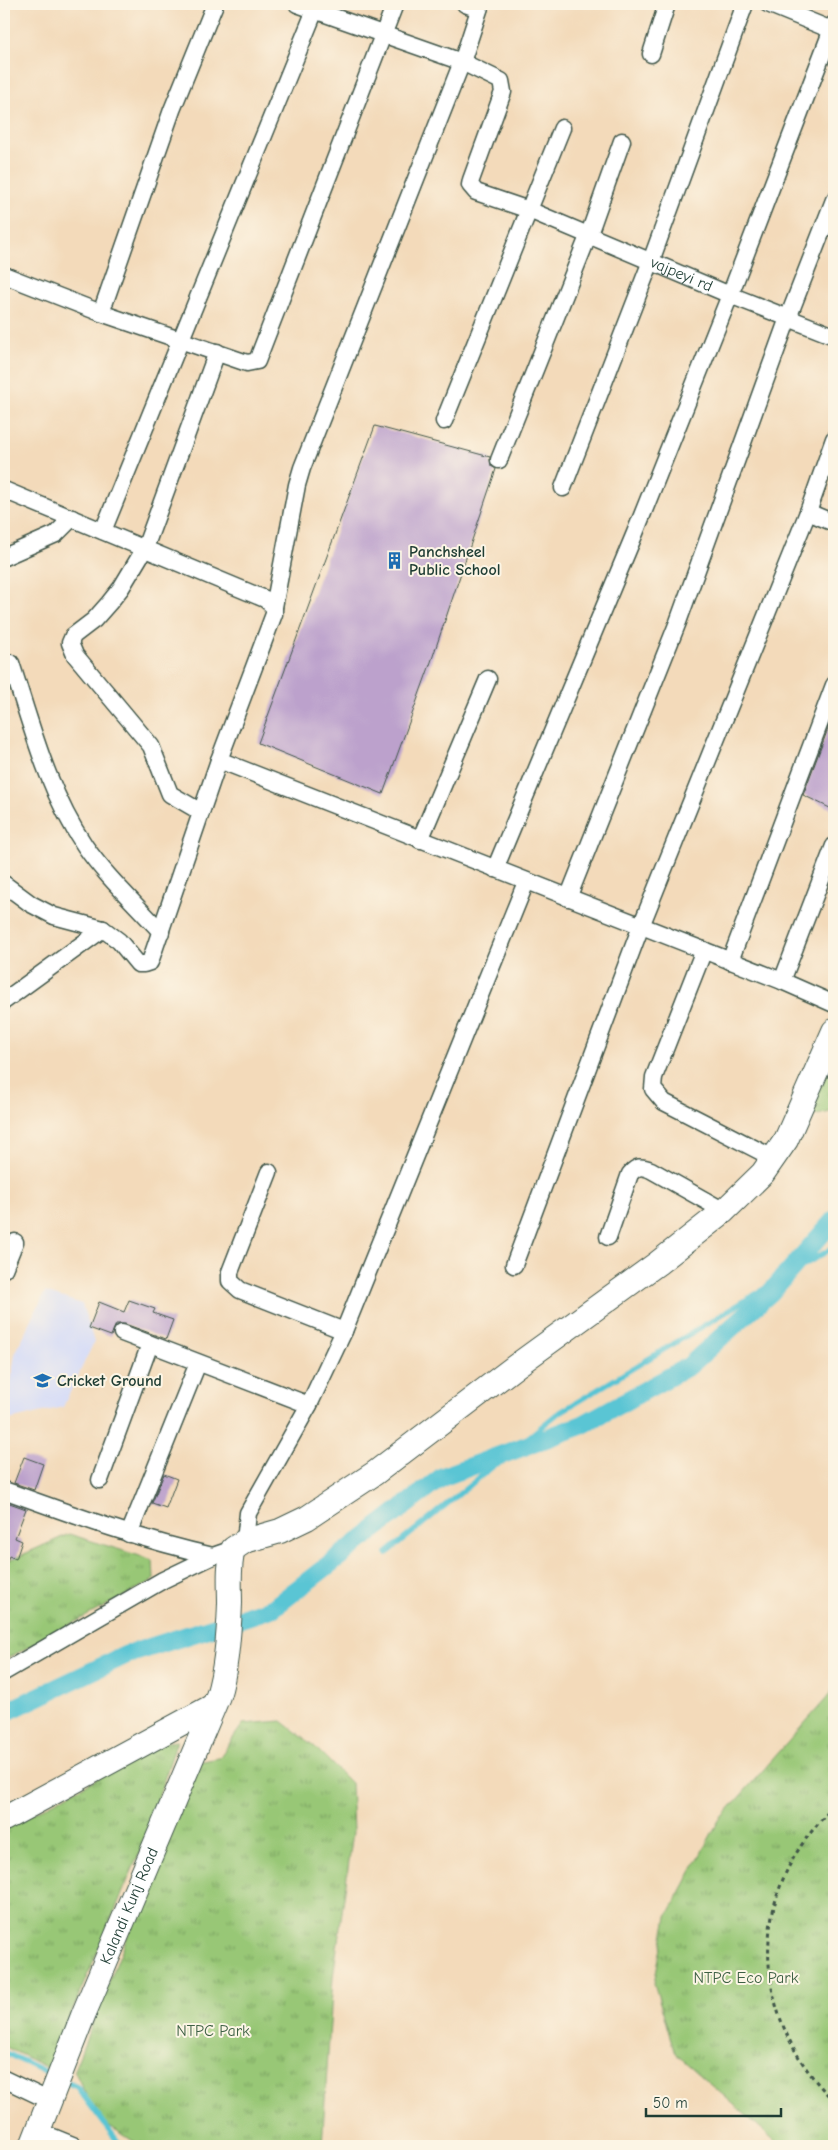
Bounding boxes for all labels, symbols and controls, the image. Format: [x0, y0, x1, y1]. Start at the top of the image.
street label: vajpeyi rd [647, 253, 715, 296]
place label: Panchsheel Public School [409, 543, 500, 579]
building icon: Panchsheel Public School [385, 551, 405, 571]
school or university icon: Cricket Ground [33, 1371, 53, 1391]
place label: Cricket Ground [57, 1372, 162, 1390]
street label: Kalandi Kunj Road [97, 1845, 162, 1967]
park label: NTPC Eco Park [694, 1969, 799, 1987]
park label: NTPC Park [176, 2022, 250, 2040]
scale bar [646, 2085, 780, 2117]
text: 50 m [653, 2094, 688, 2112]

